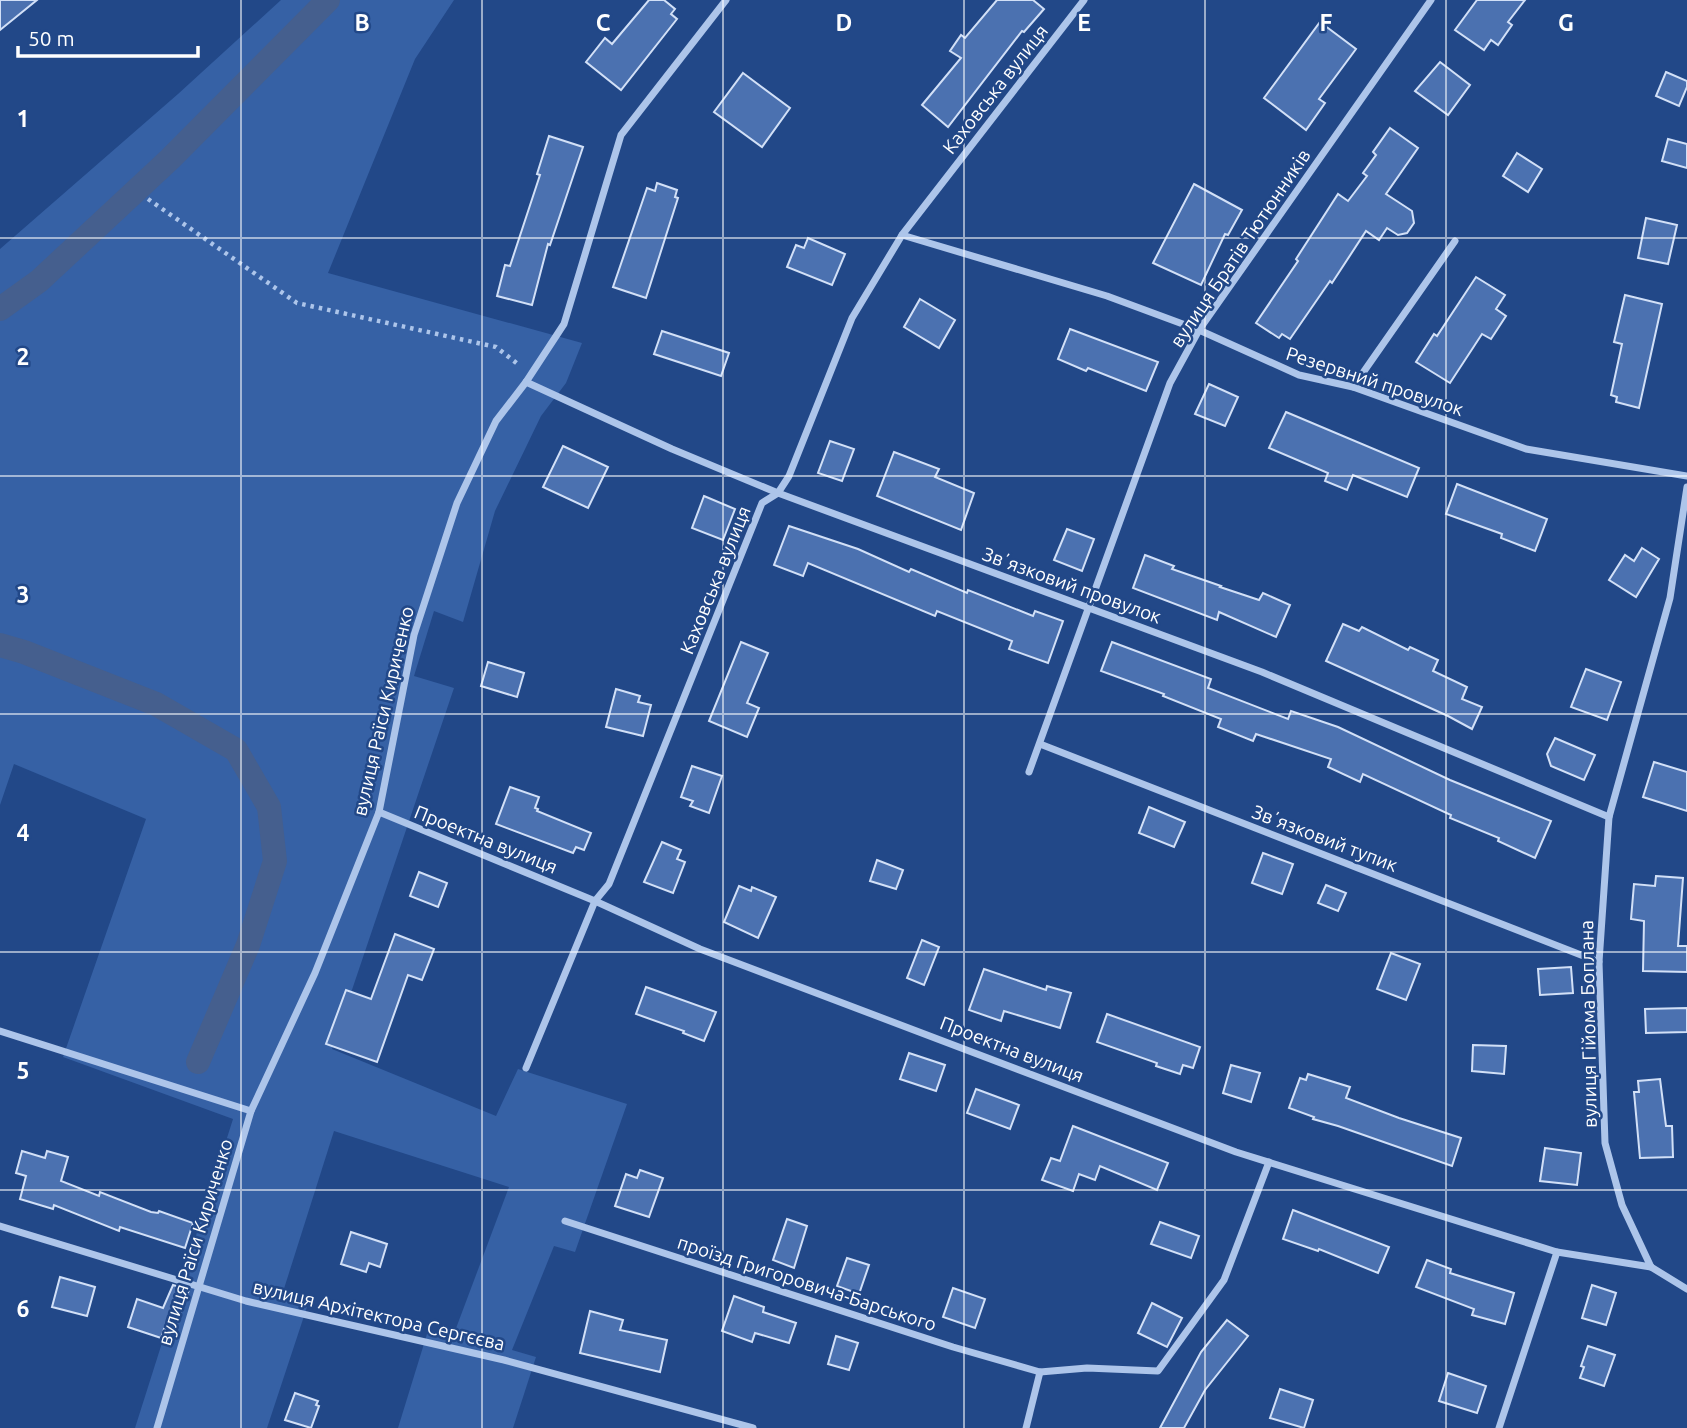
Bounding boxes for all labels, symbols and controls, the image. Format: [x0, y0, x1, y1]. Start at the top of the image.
text: B [354, 10, 370, 35]
text: C [596, 10, 611, 35]
text: D [836, 10, 852, 35]
text: E [1077, 10, 1091, 35]
text: F [1320, 10, 1333, 35]
text: G [1558, 10, 1574, 35]
scale bar [18, 14, 198, 58]
street label: Каховська вулиця [938, 20, 1052, 158]
text: 50 m [28, 26, 75, 50]
text: 1 [17, 106, 29, 131]
street label: вулиця Братів Тютюнників [1165, 145, 1315, 351]
street label: Резервний провулок [1284, 342, 1467, 420]
text: 2 [17, 344, 29, 369]
street label: Каховська вулиця [675, 503, 755, 657]
street label: Звʼязковий провулок [980, 542, 1165, 628]
text: 3 [17, 582, 29, 607]
street label: вулиця Раїси Кириченко [348, 604, 418, 818]
street label: Проектна вулиця [411, 800, 561, 878]
street label: Звʼязковий тупик [1249, 800, 1401, 876]
text: 4 [17, 820, 30, 845]
street label: вулиця Гійома Боплана [1575, 920, 1601, 1128]
street label: Проектна вулиця [937, 1011, 1087, 1087]
text: 5 [17, 1058, 29, 1083]
street label: вулиця Раїси Кириченко [153, 1136, 237, 1348]
street label: проїзд Григоровича-Барського [675, 1231, 939, 1335]
street label: вулиця Архітектора Сергєєва [251, 1275, 507, 1355]
text: 6 [17, 1296, 30, 1321]

